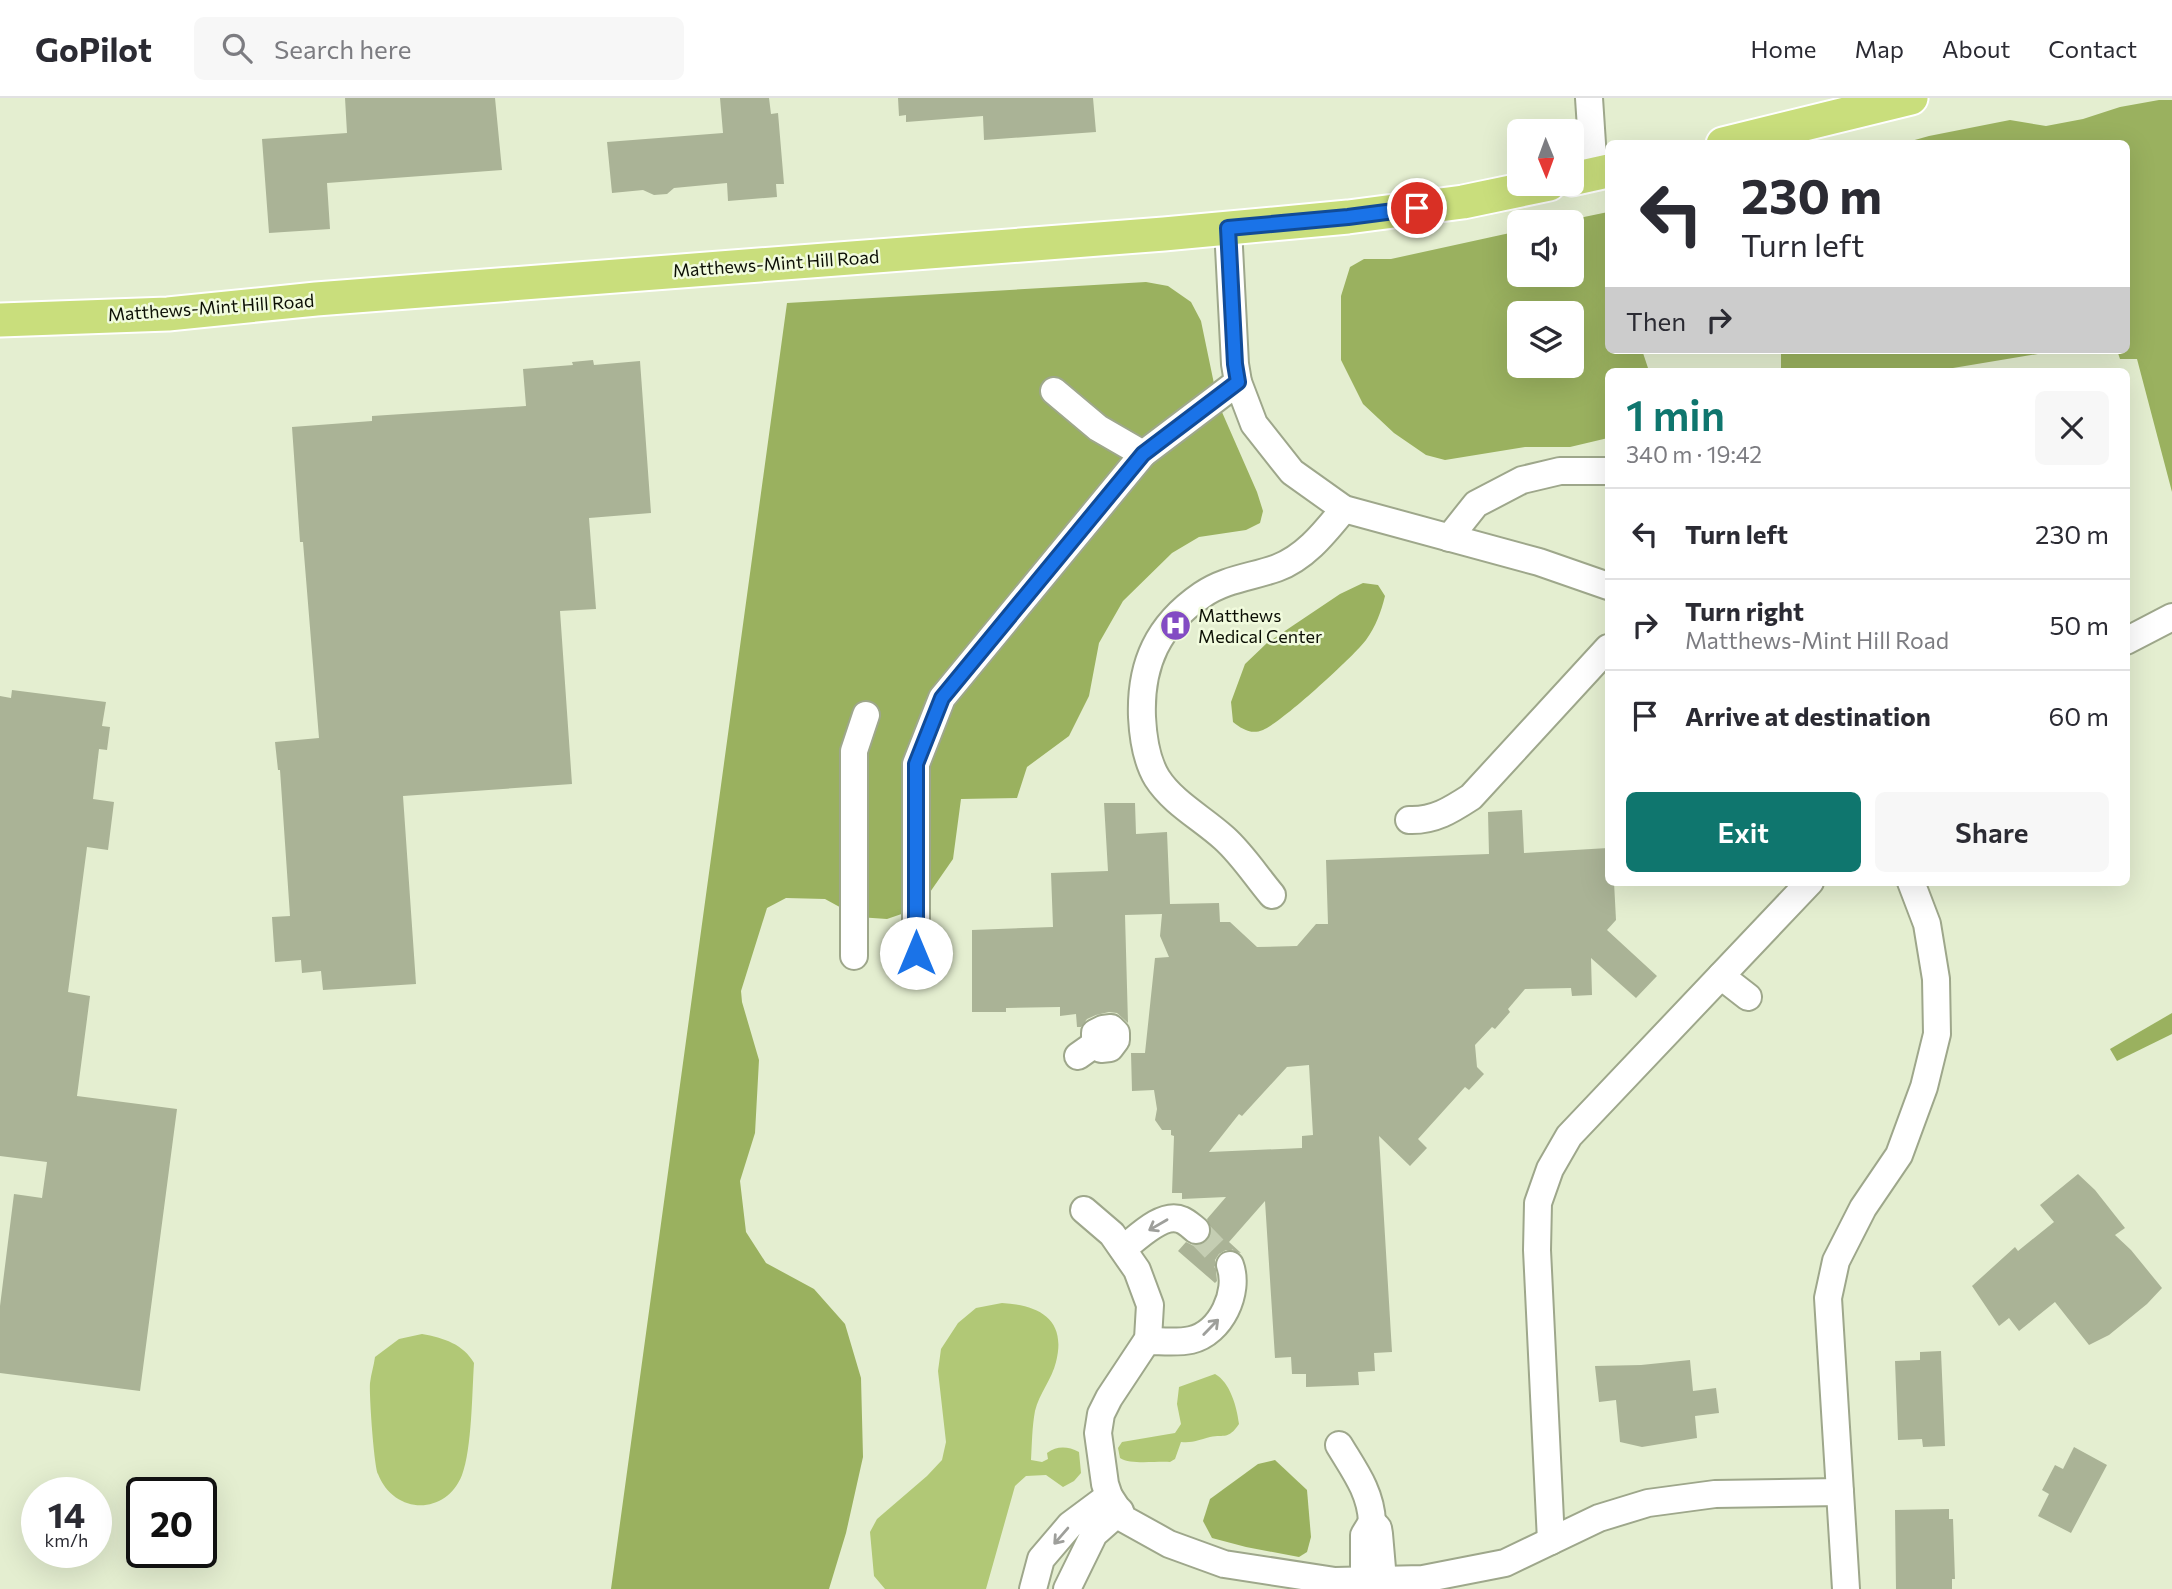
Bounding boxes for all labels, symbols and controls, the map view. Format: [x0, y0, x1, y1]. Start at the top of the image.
search box [194, 17, 684, 80]
text: GoPilot [35, 28, 152, 69]
icon: search [218, 29, 256, 67]
text: Search here [274, 33, 411, 64]
text: Home [1751, 34, 1817, 63]
text: Map [1855, 34, 1904, 63]
text: About [1942, 34, 2010, 63]
text: Contact [2048, 34, 2137, 63]
north arrow [1507, 119, 1584, 196]
map controls [1507, 119, 1584, 378]
text: 230 m [1741, 164, 1882, 224]
icon: left [1626, 168, 1717, 259]
pin [1387, 178, 1447, 238]
icon: arrive [1398, 189, 1436, 227]
button: sound [1507, 210, 1584, 287]
text: Turn left [1741, 224, 1865, 264]
street label: Matthews-Mint Hill Road [672, 245, 880, 281]
street label: Matthews-Mint Hill Road [107, 289, 315, 325]
button: layers [1507, 301, 1584, 378]
icon: right [1700, 301, 1738, 339]
text: Then [1626, 305, 1686, 336]
text: 1 min [1626, 388, 1725, 440]
button: close [2035, 391, 2109, 465]
text: 340 m · 19:42 [1626, 440, 1762, 468]
icon: left [1626, 515, 1664, 553]
text: Turn left [1685, 518, 1788, 549]
text: 230 m [2035, 518, 2109, 549]
text: Turn right [1685, 595, 1804, 626]
place label: Matthews Medical Center [1198, 604, 1322, 647]
icon: right [1626, 606, 1664, 644]
hospital icon: Matthews Medical Center [1158, 609, 1192, 643]
text: 50 m [2049, 609, 2109, 640]
text: Matthews-Mint Hill Road [1685, 626, 1949, 654]
icon: arrive [1626, 697, 1664, 735]
text: Arrive at destination [1685, 700, 1931, 731]
text: 60 m [2049, 700, 2109, 731]
button: Exit [1626, 792, 1861, 872]
button: Share [1875, 792, 2109, 872]
position arrow [879, 916, 953, 990]
one-way arrow [1149, 1218, 1169, 1232]
one-way arrow [1202, 1319, 1219, 1336]
speed limit sign: 20 [126, 1477, 217, 1568]
text: 14 [48, 1492, 85, 1535]
one-way arrow [1053, 1526, 1069, 1544]
text: km/h [45, 1529, 88, 1551]

